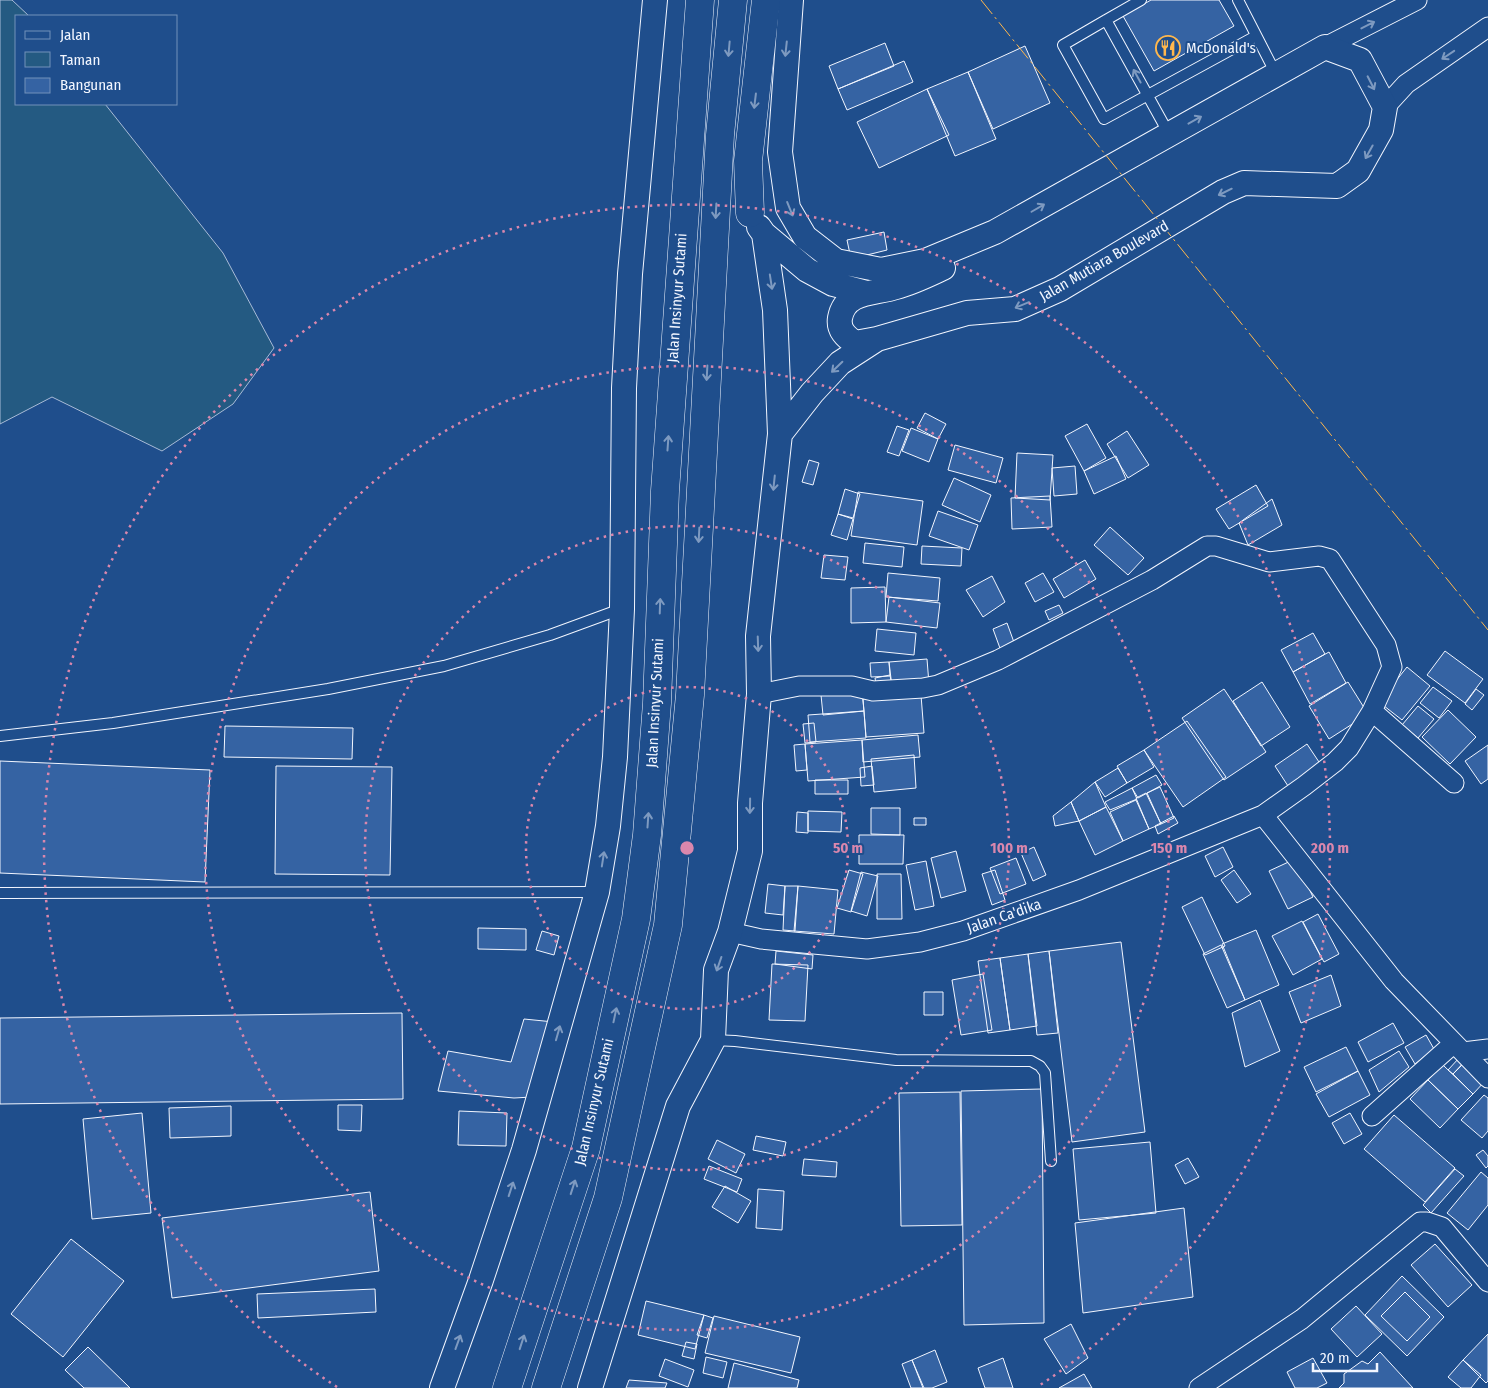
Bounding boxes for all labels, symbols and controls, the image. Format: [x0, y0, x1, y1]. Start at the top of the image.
legend [15, 15, 178, 105]
one-way arrow [1361, 20, 1376, 30]
text: Jalan [60, 26, 90, 44]
restaurant icon: McDonald's [1155, 35, 1181, 61]
place label: McDonald's [1186, 39, 1256, 57]
one-way arrow [724, 40, 733, 56]
one-way arrow [781, 40, 791, 56]
one-way arrow [1441, 50, 1455, 60]
text: Taman [60, 51, 100, 69]
one-way arrow [1132, 69, 1141, 84]
one-way arrow [1366, 75, 1376, 90]
text: Bangunan [60, 76, 121, 94]
one-way arrow [750, 92, 760, 108]
one-way arrow [1187, 115, 1202, 125]
one-way arrow [1364, 144, 1374, 159]
one-way arrow [1217, 187, 1232, 197]
one-way arrow [712, 202, 721, 218]
one-way arrow [786, 202, 795, 217]
one-way arrow [1030, 203, 1045, 213]
street label: Jalan Mutiara Boulevard [1036, 217, 1172, 305]
street label: Jalan Insinyur Sutami [663, 233, 691, 363]
one-way arrow [766, 274, 776, 290]
one-way arrow [1015, 301, 1030, 311]
one-way arrow [831, 361, 843, 373]
one-way arrow [703, 365, 712, 381]
one-way arrow [663, 436, 672, 452]
one-way arrow [769, 474, 779, 490]
one-way arrow [694, 527, 703, 543]
one-way arrow [656, 598, 665, 614]
one-way arrow [753, 636, 763, 652]
street label: Jalan Insinyur Sutami [643, 638, 667, 768]
one-way arrow [745, 798, 755, 814]
one-way arrow [643, 812, 653, 828]
centre of rings [678, 839, 696, 857]
text: 50 m [833, 839, 863, 857]
text: 100 m [990, 839, 1028, 857]
text: 150 m [1151, 839, 1187, 857]
text: 200 m [1310, 839, 1349, 857]
one-way arrow [598, 851, 608, 867]
street label: Jalan Ca'dika [964, 895, 1044, 937]
one-way arrow [713, 956, 723, 972]
one-way arrow [611, 1007, 620, 1023]
one-way arrow [554, 1025, 563, 1041]
street label: Jalan Insinyur Sutami [571, 1037, 617, 1167]
one-way arrow [568, 1180, 578, 1196]
one-way arrow [507, 1181, 517, 1197]
one-way arrow [518, 1334, 527, 1350]
one-way arrow [454, 1335, 463, 1350]
scale bar [1313, 1340, 1377, 1372]
text: 20 m [1320, 1349, 1350, 1367]

